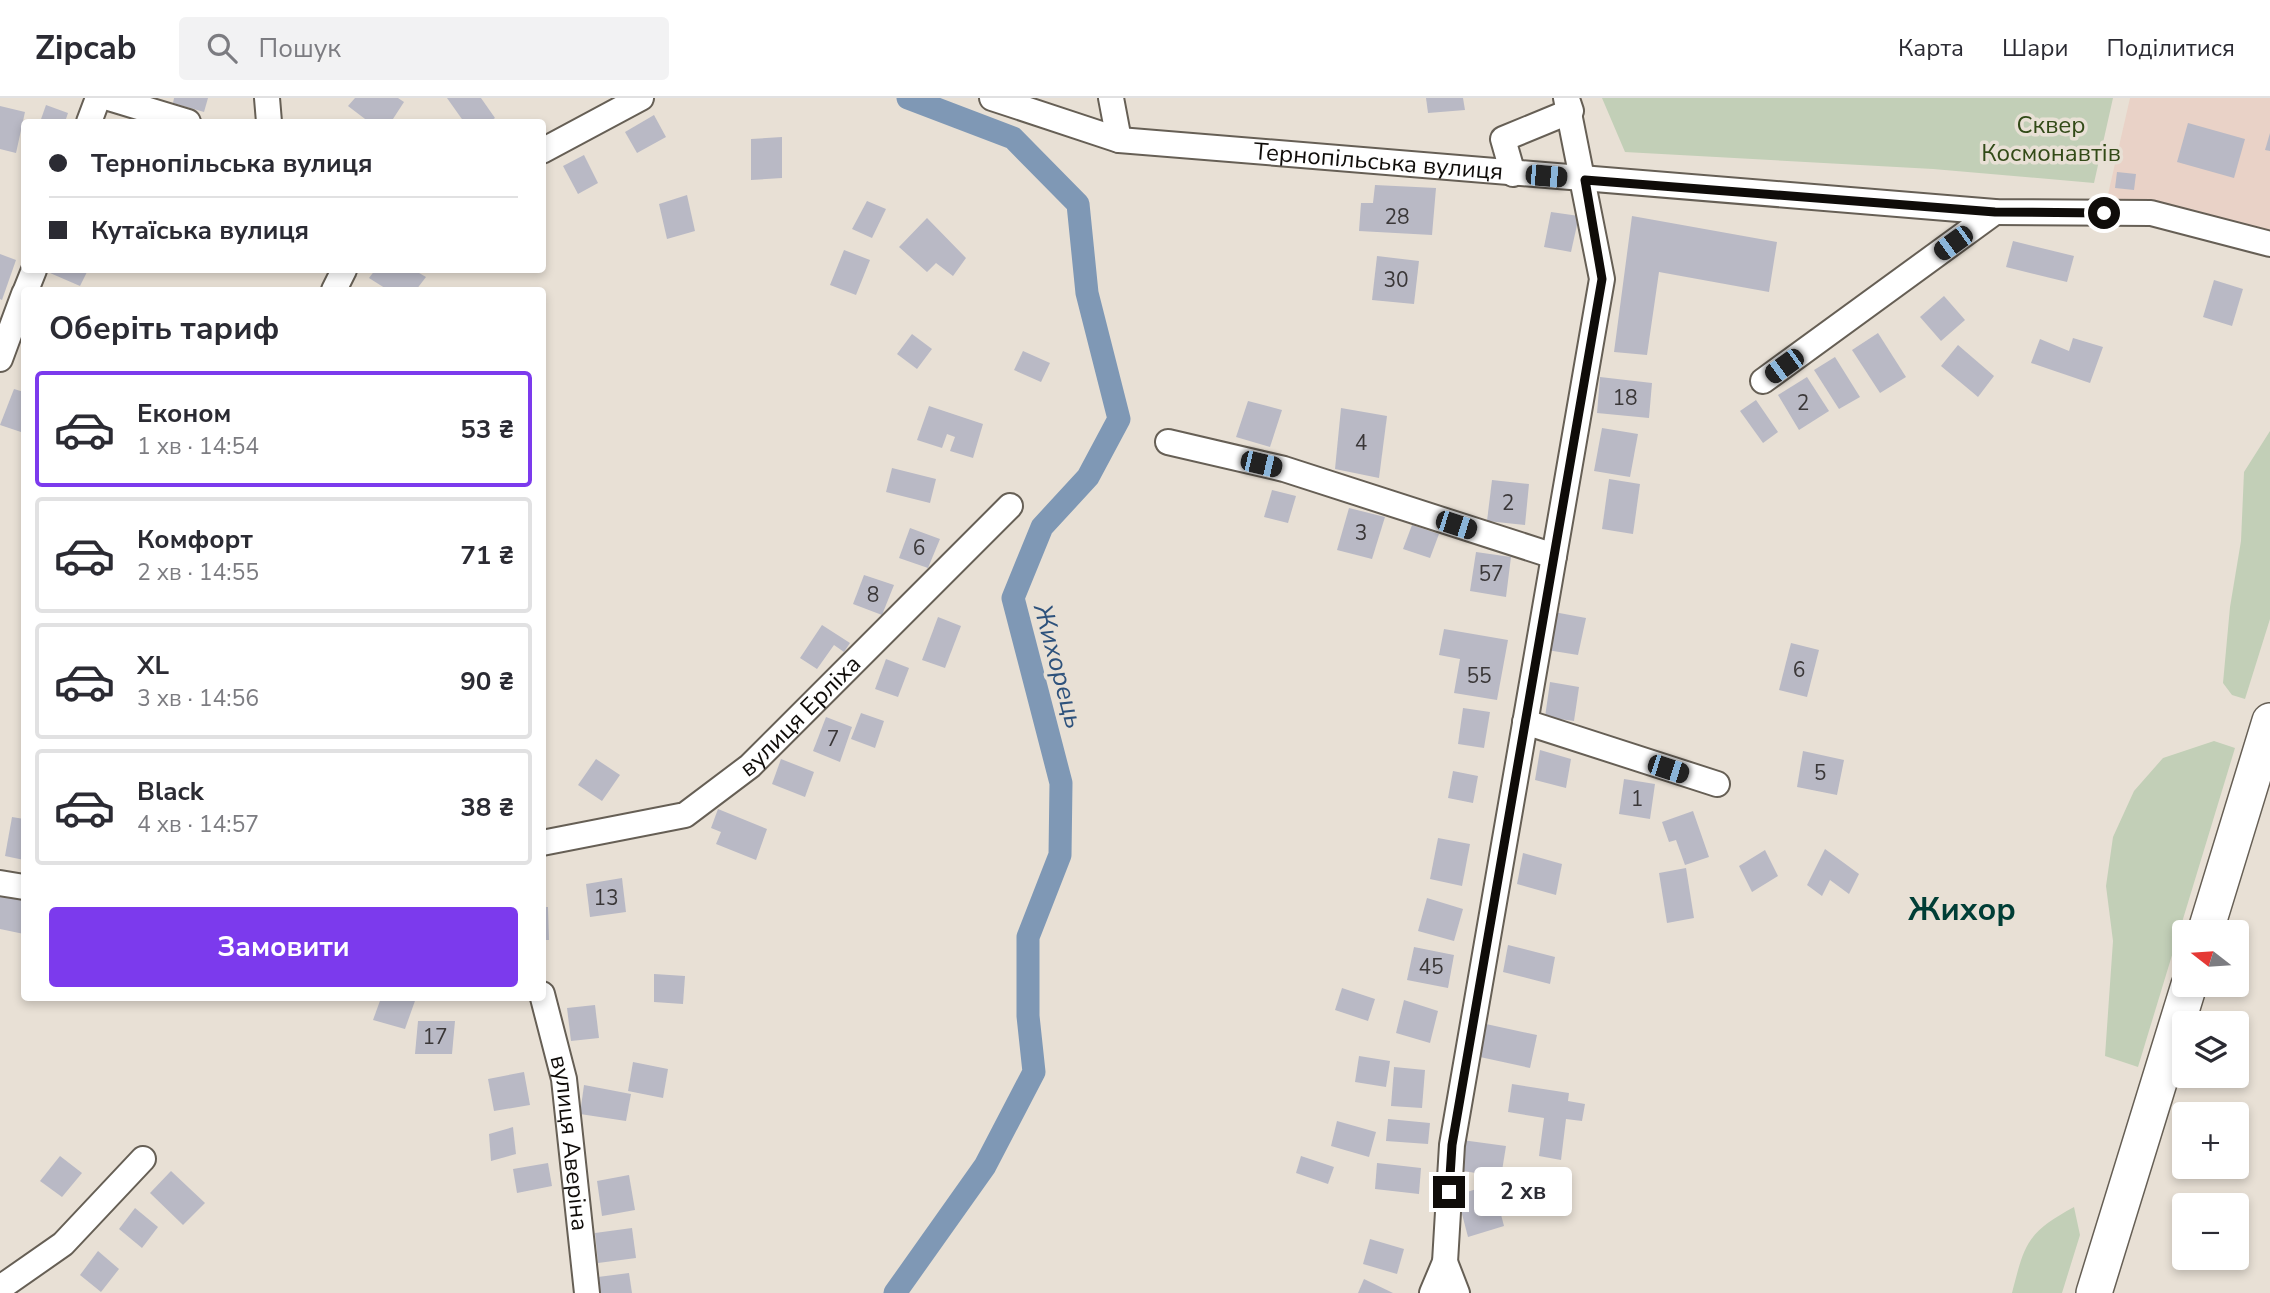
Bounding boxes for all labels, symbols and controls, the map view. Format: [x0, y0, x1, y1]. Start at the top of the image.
search box [179, 17, 669, 80]
text: Zipcab [35, 26, 137, 71]
icon: search [203, 29, 241, 67]
text: Пошук [259, 31, 341, 66]
text: Карта [1898, 32, 1964, 64]
text: Шари [2002, 32, 2069, 64]
text: Поділитися [2107, 32, 2235, 64]
park label: Сквер Космонавтів [1981, 109, 2121, 169]
street label: Тернопільська вулиця [1252, 135, 1504, 188]
text: Тернопільська вулиця [91, 146, 373, 181]
car [1525, 164, 1568, 188]
route start [2088, 197, 2120, 229]
house number: 28 [1384, 203, 1410, 231]
text: Кутаїська вулиця [91, 213, 309, 248]
car [1930, 222, 1977, 264]
house number: 30 [1383, 266, 1409, 294]
text: Оберіть тариф [49, 307, 279, 350]
car [1761, 345, 1808, 387]
house number: 18 [1612, 384, 1638, 412]
house number: 2 [1797, 389, 1809, 417]
text: Економ [137, 396, 231, 431]
icon: car [53, 398, 116, 461]
text: 53 ₴ [460, 412, 514, 447]
house number: 4 [1355, 429, 1367, 457]
text: 1 хв · 14:54 [137, 431, 259, 462]
car [1239, 449, 1284, 479]
house number: 2 [1502, 489, 1514, 517]
car [1433, 509, 1480, 541]
house number: 3 [1355, 519, 1367, 547]
text: Комфорт [137, 522, 253, 557]
icon: car [53, 524, 116, 587]
house number: 6 [913, 534, 925, 562]
text: 71 ₴ [460, 538, 514, 573]
text: 2 хв · 14:55 [137, 557, 259, 588]
house number: 57 [1478, 560, 1504, 588]
house number: 8 [867, 581, 879, 609]
water label: Жихорець [1025, 599, 1092, 732]
text: XL [137, 648, 169, 683]
street label: вулиця Ерліха [733, 648, 868, 784]
icon: car [53, 650, 116, 713]
house number: 6 [1793, 656, 1805, 684]
house number: 55 [1466, 662, 1492, 690]
text: 90 ₴ [460, 664, 514, 699]
text: 3 хв · 14:56 [137, 683, 259, 714]
house number: 7 [827, 725, 839, 753]
car [1645, 753, 1692, 785]
house number: 5 [1814, 759, 1826, 787]
text: Black [137, 774, 204, 809]
icon: car [53, 776, 116, 839]
house number: 1 [1631, 785, 1643, 813]
text: 38 ₴ [460, 790, 514, 825]
text: 4 хв · 14:57 [137, 809, 259, 840]
house number: 13 [593, 884, 619, 912]
district label: Жихор [1908, 888, 2016, 931]
button: Замовити [49, 907, 518, 987]
north arrow [2172, 920, 2249, 998]
map controls [2172, 920, 2249, 1270]
house number: 45 [1418, 953, 1444, 981]
button: layers [2172, 1011, 2249, 1088]
house number: 17 [422, 1023, 448, 1051]
street label: вулиця Аверіна [542, 1051, 596, 1233]
button: + [2172, 1102, 2249, 1179]
callout: 2 хв [1474, 1168, 1572, 1216]
route end [1433, 1176, 1465, 1208]
text: 2 хв [1500, 1176, 1546, 1207]
button: − [2172, 1193, 2249, 1270]

